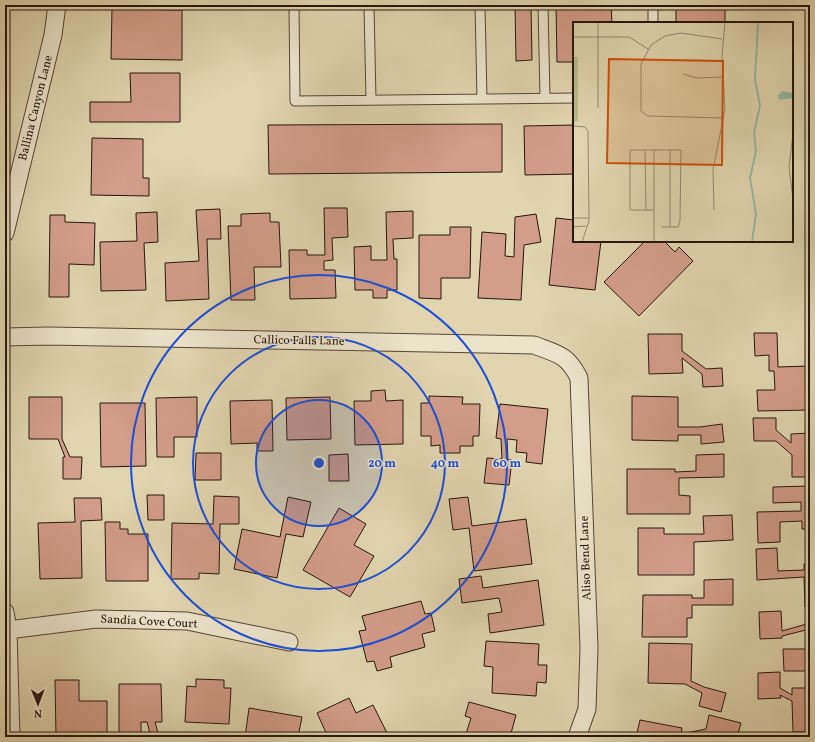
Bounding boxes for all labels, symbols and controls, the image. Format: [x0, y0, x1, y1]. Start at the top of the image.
inset map [573, 22, 793, 242]
street label: Ballina Canyon Lane [15, 53, 57, 162]
street label: Callico Falls Lane [253, 332, 345, 350]
centre of rings [312, 456, 326, 470]
text: 20 m [368, 456, 396, 472]
text: 40 m [431, 456, 460, 472]
text: 60 m [493, 456, 521, 472]
street label: Aliso Bend Lane [577, 515, 595, 601]
street label: Sandia Cove Court [100, 611, 198, 633]
north arrow [18, 684, 58, 724]
text: N [34, 705, 42, 720]

